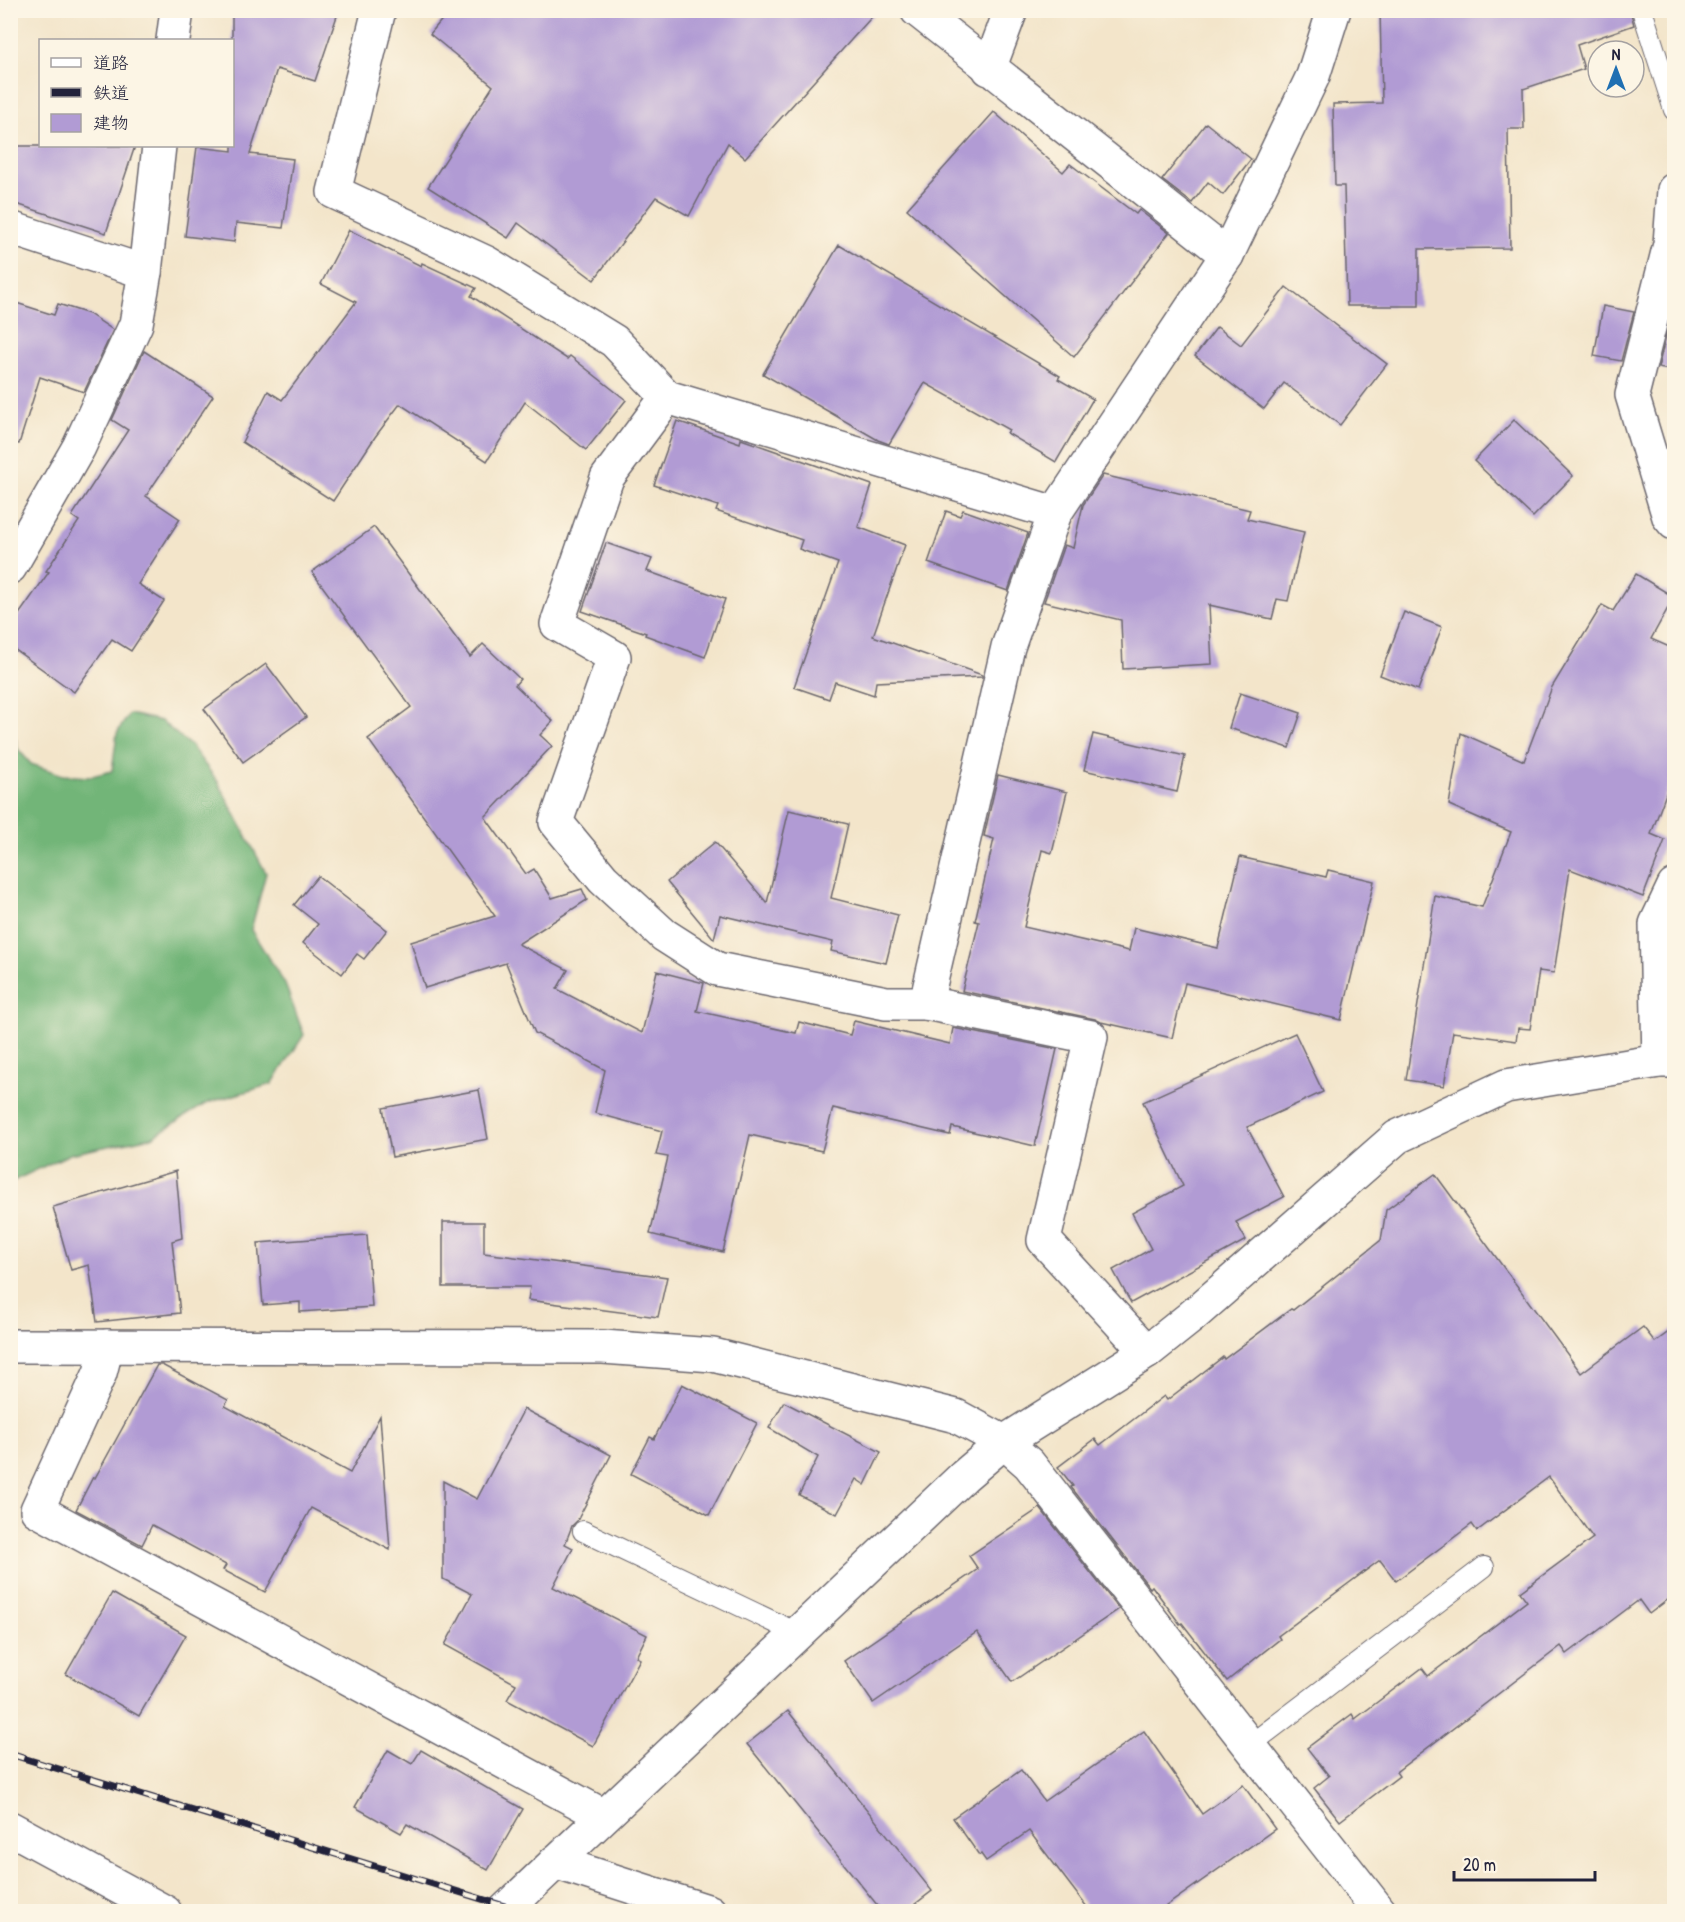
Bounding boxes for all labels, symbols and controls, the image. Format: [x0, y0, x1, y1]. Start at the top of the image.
legend [39, 39, 234, 147]
north arrow [1586, 39, 1646, 99]
text: N [1612, 43, 1621, 65]
text: 道路 [93, 50, 129, 75]
text: 鉄道 [93, 80, 129, 105]
text: 建物 [93, 110, 129, 135]
scale bar [1454, 1844, 1595, 1882]
text: 20 m [1463, 1852, 1496, 1877]

